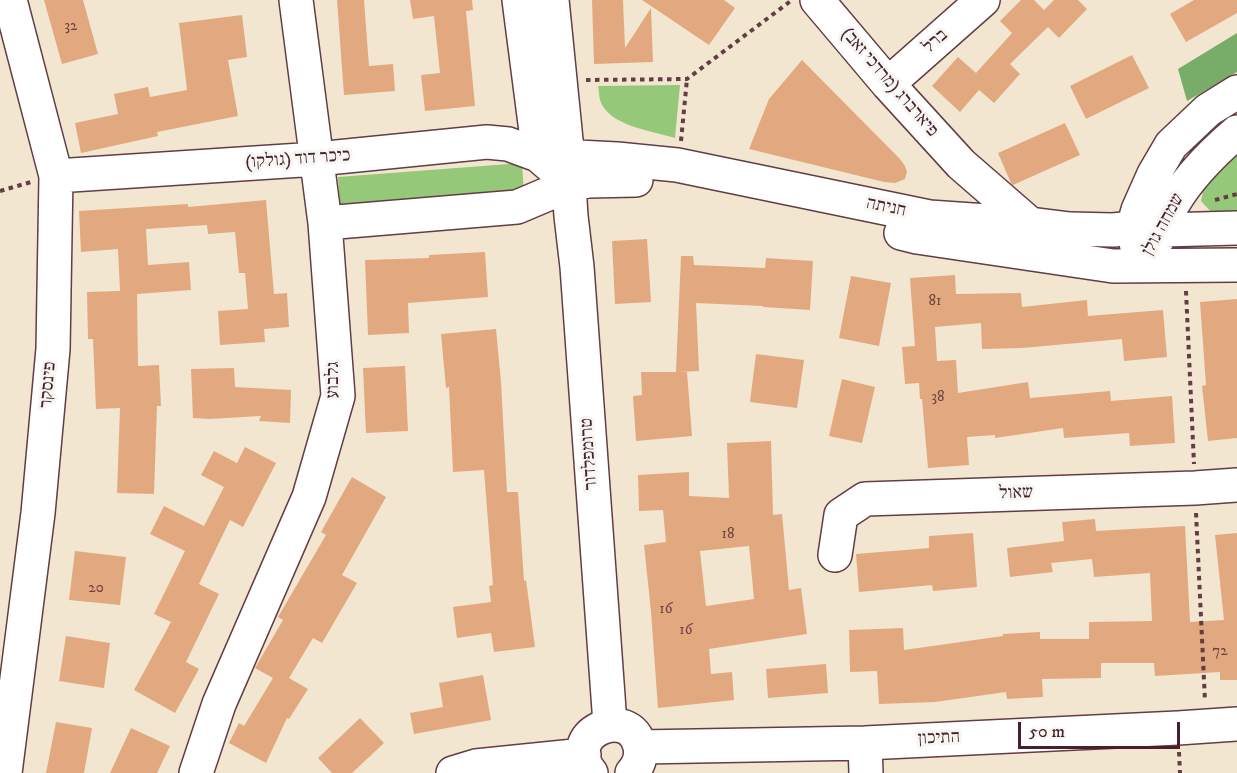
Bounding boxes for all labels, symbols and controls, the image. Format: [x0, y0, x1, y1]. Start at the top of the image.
house number: 32 [65, 18, 77, 36]
street label: פיארברג (מרדכי זאב) [836, 24, 942, 142]
street label: ברל [919, 25, 953, 59]
street label: כיכר דוד (גולקו) [245, 146, 351, 174]
street label: שמחה גולן [1138, 190, 1190, 260]
street label: חניתה [864, 193, 908, 223]
house number: 81 [928, 293, 942, 311]
street label: פינסקר [36, 361, 62, 409]
street label: גלבוע [323, 361, 345, 399]
house number: 38 [931, 389, 945, 407]
street label: טרומפלדור [577, 417, 603, 491]
street label: שאול [998, 483, 1034, 505]
house number: 18 [721, 526, 735, 544]
house number: 20 [88, 580, 104, 598]
house number: 16 [659, 601, 673, 619]
house number: 16 [679, 622, 693, 640]
house number: 72 [1212, 643, 1228, 661]
scale bar [1021, 710, 1183, 748]
text: 50 m [1029, 721, 1065, 743]
street label: התיכון [917, 727, 961, 751]

